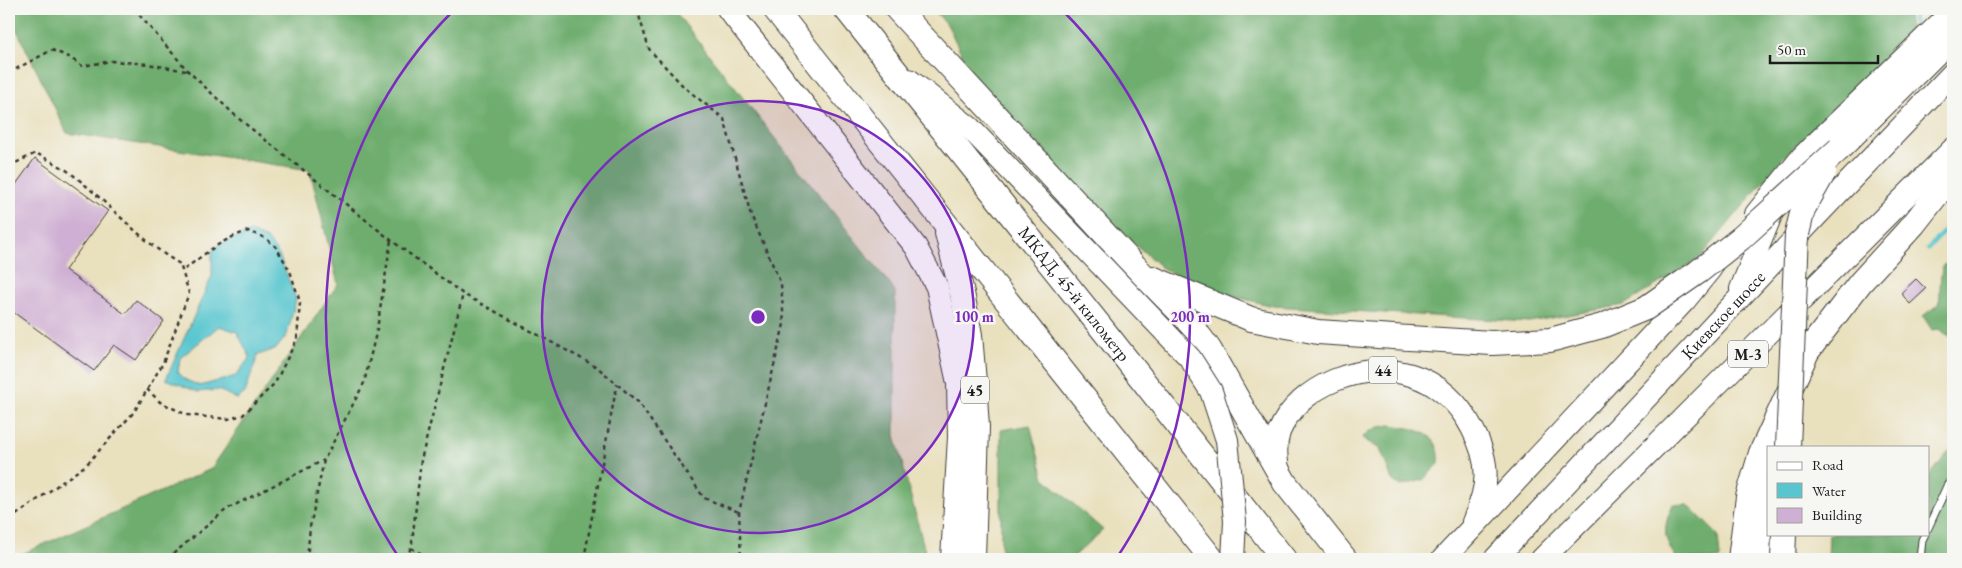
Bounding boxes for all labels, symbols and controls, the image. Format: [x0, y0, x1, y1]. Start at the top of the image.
scale bar [1770, 32, 1877, 64]
text: 50 m [1777, 40, 1806, 59]
street label: МКАД, 45-й километр [1013, 221, 1136, 366]
street label: Киевское шоссе [1676, 266, 1770, 364]
text: 100 m [954, 307, 994, 326]
text: 200 m [1170, 307, 1210, 326]
centre of rings [749, 308, 767, 326]
road number: М-3 [1728, 340, 1768, 368]
road number: 44 [1369, 356, 1397, 384]
road number: 45 [961, 376, 989, 404]
legend [1767, 446, 1930, 536]
text: Road [1812, 455, 1844, 474]
text: Water [1812, 481, 1846, 500]
text: Building [1812, 505, 1862, 524]

